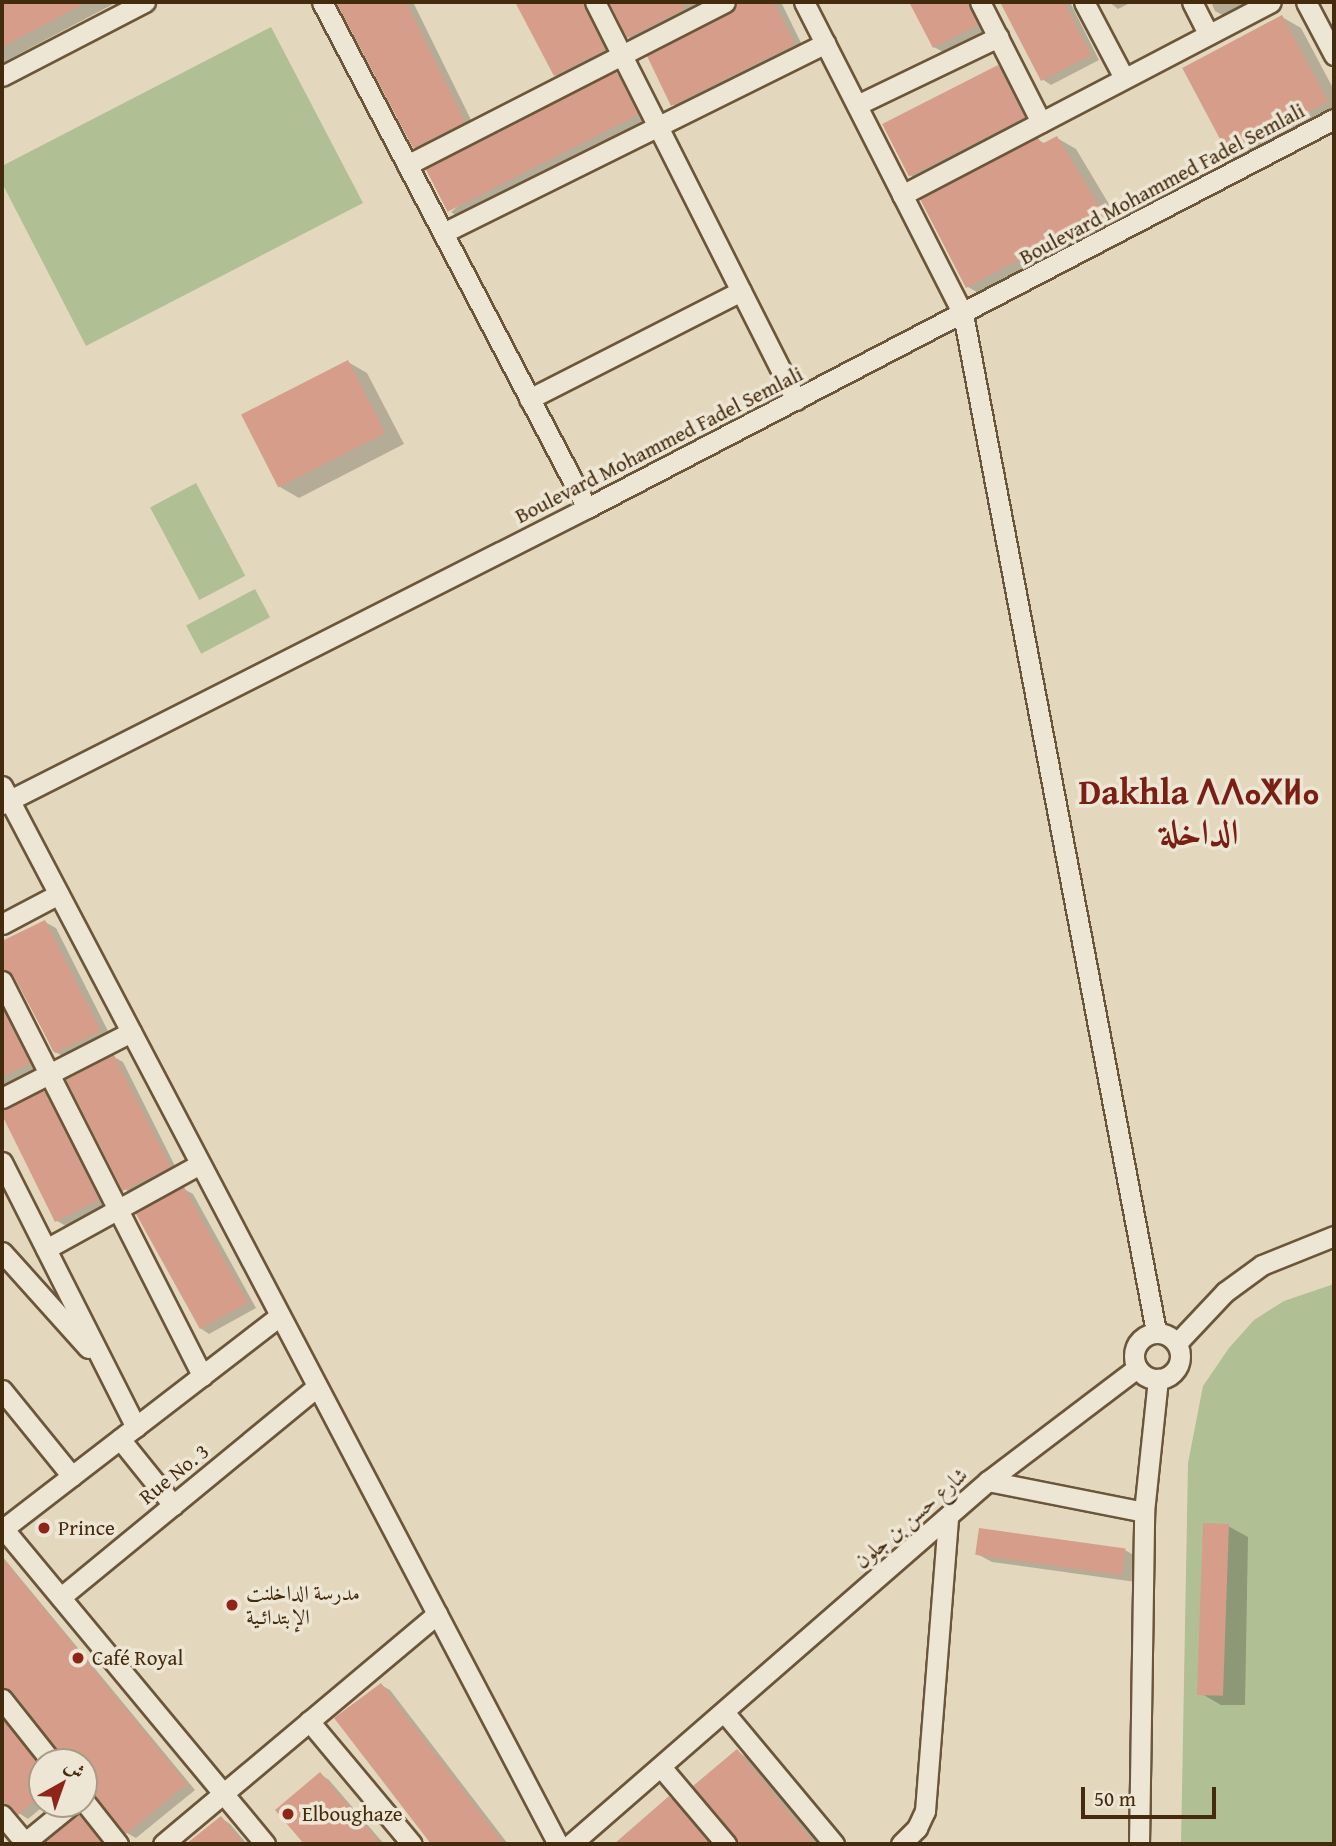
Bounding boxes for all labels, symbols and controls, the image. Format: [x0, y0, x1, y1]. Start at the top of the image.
street label: Boulevard Mohammed Fadel Semlali [1015, 98, 1309, 270]
street label: Boulevard Mohammed Fadel Semlali [511, 361, 807, 529]
district label: Dakhla ⴷⴷⴰⵅⵍⴰ الداخلة [1078, 771, 1320, 853]
street label: Rue No. 3 [134, 1438, 214, 1510]
street label: شارع حسن بن جلون [849, 1462, 973, 1574]
place label: Prince [58, 1515, 115, 1541]
marker: Prince [36, 1520, 52, 1536]
place label: مدرسة الداخلنت الإبتدائـية [246, 1580, 360, 1630]
marker: مدرسة الداخلنت الإبتدائـية [224, 1597, 240, 1613]
place label: Café Royal [92, 1645, 183, 1671]
marker: Café Royal [70, 1650, 86, 1666]
north arrow [28, 1748, 98, 1818]
text: ش [59, 1752, 91, 1785]
scale bar [1084, 1772, 1219, 1816]
text: 50 m [1094, 1783, 1136, 1814]
place label: Elboughaze [302, 1801, 403, 1827]
marker: Elboughaze [280, 1806, 296, 1822]

